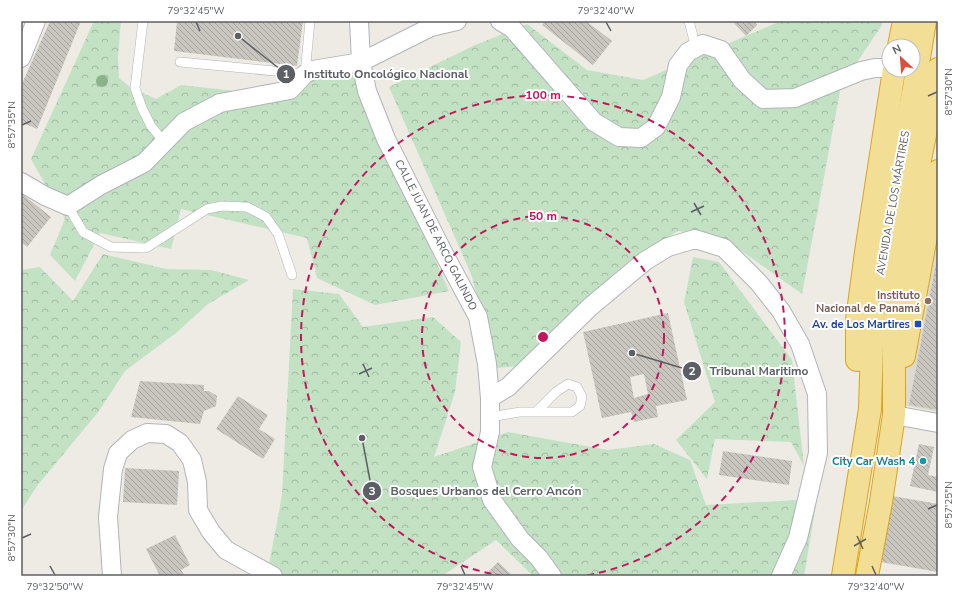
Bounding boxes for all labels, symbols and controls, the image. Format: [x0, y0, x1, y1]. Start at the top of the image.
text: 79°32'45"W [168, 4, 224, 18]
text: 79°32'40"W [578, 4, 634, 18]
north arrow [881, 38, 921, 78]
text: N [890, 41, 904, 58]
callout: Instituto Oncológico Nacional [276, 62, 476, 86]
text: 1 [282, 66, 290, 82]
text: Instituto Oncológico Nacional [304, 66, 468, 82]
text: 8°57'30"N [942, 68, 956, 116]
text: 100 m [525, 87, 561, 103]
text: 8°57'35"N [5, 101, 19, 149]
street label: AVENIDA DE LOS MÁRTIRES [872, 129, 913, 277]
street label: CALLE JUAN DE ARCO GALINDO [391, 157, 481, 313]
text: 50 m [529, 208, 557, 224]
place label: Instituto Nacional de Panamá [816, 288, 920, 316]
marker: Instituto Nacional de Panamá [923, 296, 933, 306]
place label: Av. de Los Martires [812, 317, 910, 332]
marker: Av. de Los Martires [913, 319, 923, 329]
centre of rings [536, 330, 550, 344]
callout: Tribunal Maritimo [682, 359, 817, 383]
text: 2 [688, 363, 696, 379]
text: Tribunal Maritimo [710, 363, 809, 379]
place label: City Car Wash 4 [832, 454, 915, 469]
marker: City Car Wash 4 [918, 456, 928, 466]
callout: Bosques Urbanos del Cerro Ancón [362, 479, 589, 503]
text: 8°57'25"N [942, 481, 956, 529]
text: 3 [368, 483, 376, 499]
text: Bosques Urbanos del Cerro Ancón [390, 483, 582, 499]
text: 8°57'30"N [5, 514, 19, 562]
text: 79°32'50"W [27, 580, 83, 594]
text: 79°32'45"W [437, 580, 493, 594]
text: 79°32'40"W [848, 580, 904, 594]

